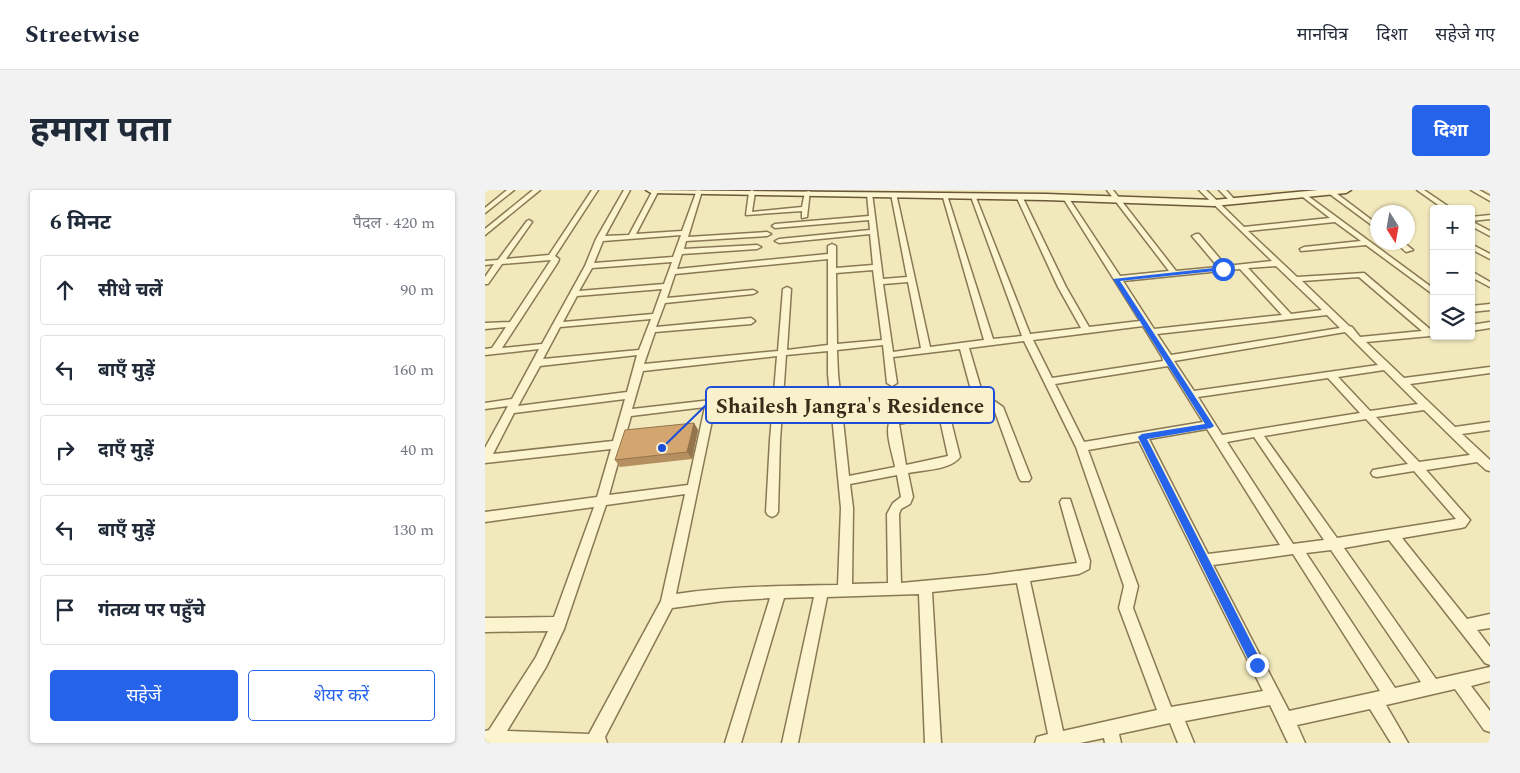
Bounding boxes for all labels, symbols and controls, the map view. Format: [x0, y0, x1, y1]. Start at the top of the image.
text: Streetwise [25, 17, 140, 53]
text: मानचित्र [1297, 21, 1348, 48]
text: दिशा [1376, 21, 1407, 48]
text: सहेजे गए [1435, 21, 1495, 48]
text: हमारा पता [30, 104, 171, 157]
button: दिशा [1412, 105, 1490, 156]
north arrow [1370, 205, 1415, 250]
map controls [1430, 205, 1475, 340]
button: + [1430, 205, 1475, 250]
text: 6 मिनट [50, 207, 111, 239]
text: पैदल · 420 m [353, 211, 435, 235]
button: − [1430, 250, 1475, 295]
route start [1212, 258, 1235, 281]
icon: ahead [51, 276, 79, 304]
text: सीधे चलें [98, 276, 163, 305]
text: 90 m [400, 278, 434, 302]
button: layers [1430, 295, 1475, 340]
icon: left [51, 356, 79, 384]
text: बाएँ मुड़ें [98, 356, 155, 385]
text: 160 m [392, 358, 434, 382]
callout: Shailesh Jangra's Residence [706, 387, 994, 423]
text: Shailesh Jangra's Residence [716, 391, 984, 423]
icon: right [51, 436, 79, 464]
text: दाएँ मुड़ें [98, 436, 154, 465]
text: 40 m [400, 438, 434, 462]
icon: left [51, 516, 79, 544]
text: बाएँ मुड़ें [98, 516, 155, 545]
text: 130 m [392, 518, 434, 542]
icon: arrive [51, 596, 79, 624]
text: गंतव्य पर पहुँचे [98, 596, 205, 625]
route end [1246, 654, 1269, 677]
button: सहेजें [50, 670, 238, 721]
button: शेयर करें [248, 670, 435, 721]

